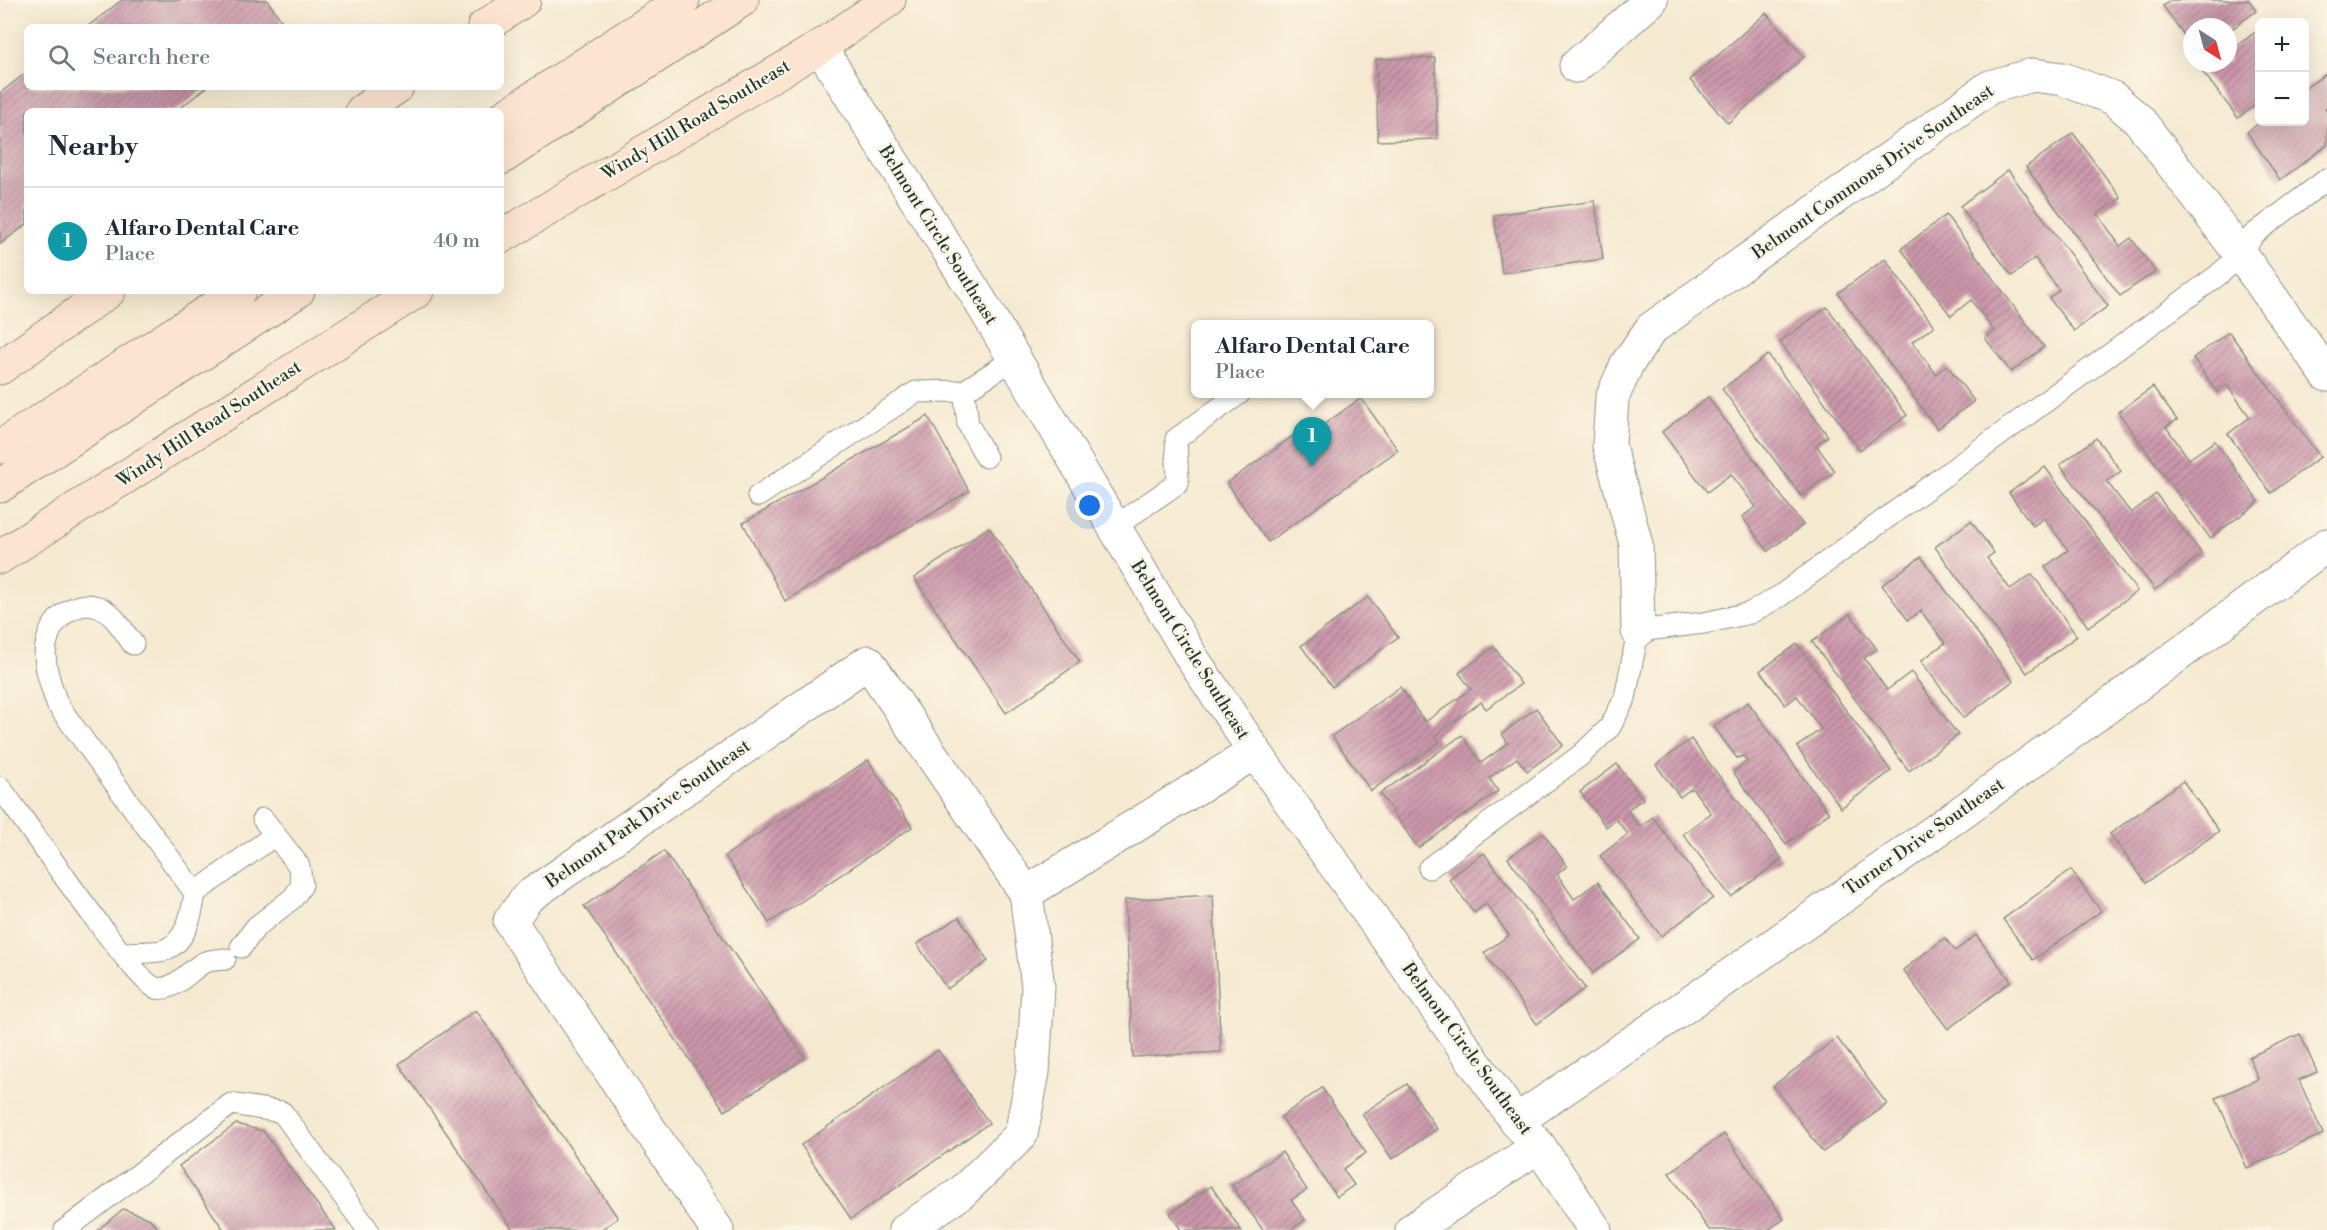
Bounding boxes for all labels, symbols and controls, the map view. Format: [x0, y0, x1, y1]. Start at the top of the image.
north arrow [2183, 18, 2237, 72]
map controls [2255, 18, 2309, 126]
button: + [2255, 18, 2309, 72]
search box [24, 24, 504, 90]
icon: search [45, 41, 78, 74]
text: Search here [93, 44, 210, 71]
street label: Windy Hill Road Southeast [597, 54, 795, 186]
button: − [2255, 72, 2309, 126]
street label: Belmont Commons Drive Southeast [1747, 79, 1999, 265]
text: Nearby [48, 131, 138, 163]
street label: Belmont Circle Southeast [873, 140, 1003, 330]
text: Alfaro Dental Care [105, 215, 299, 242]
text: 1 [63, 229, 72, 254]
text: 40 m [433, 229, 480, 254]
text: Place [105, 242, 155, 267]
popup [1191, 320, 1434, 398]
text: Alfaro Dental Care [1215, 333, 1410, 360]
street label: Windy Hill Road Southeast [111, 355, 306, 493]
text: Place [1215, 360, 1265, 385]
pin: 1 [1292, 418, 1332, 467]
your location [1075, 491, 1104, 520]
street label: Belmont Circle Southeast [1125, 555, 1255, 745]
street label: Belmont Park Drive Southeast [540, 734, 755, 894]
street label: Turner Drive Southeast [1839, 772, 2009, 901]
street label: Belmont Circle Southeast [1396, 958, 1538, 1140]

